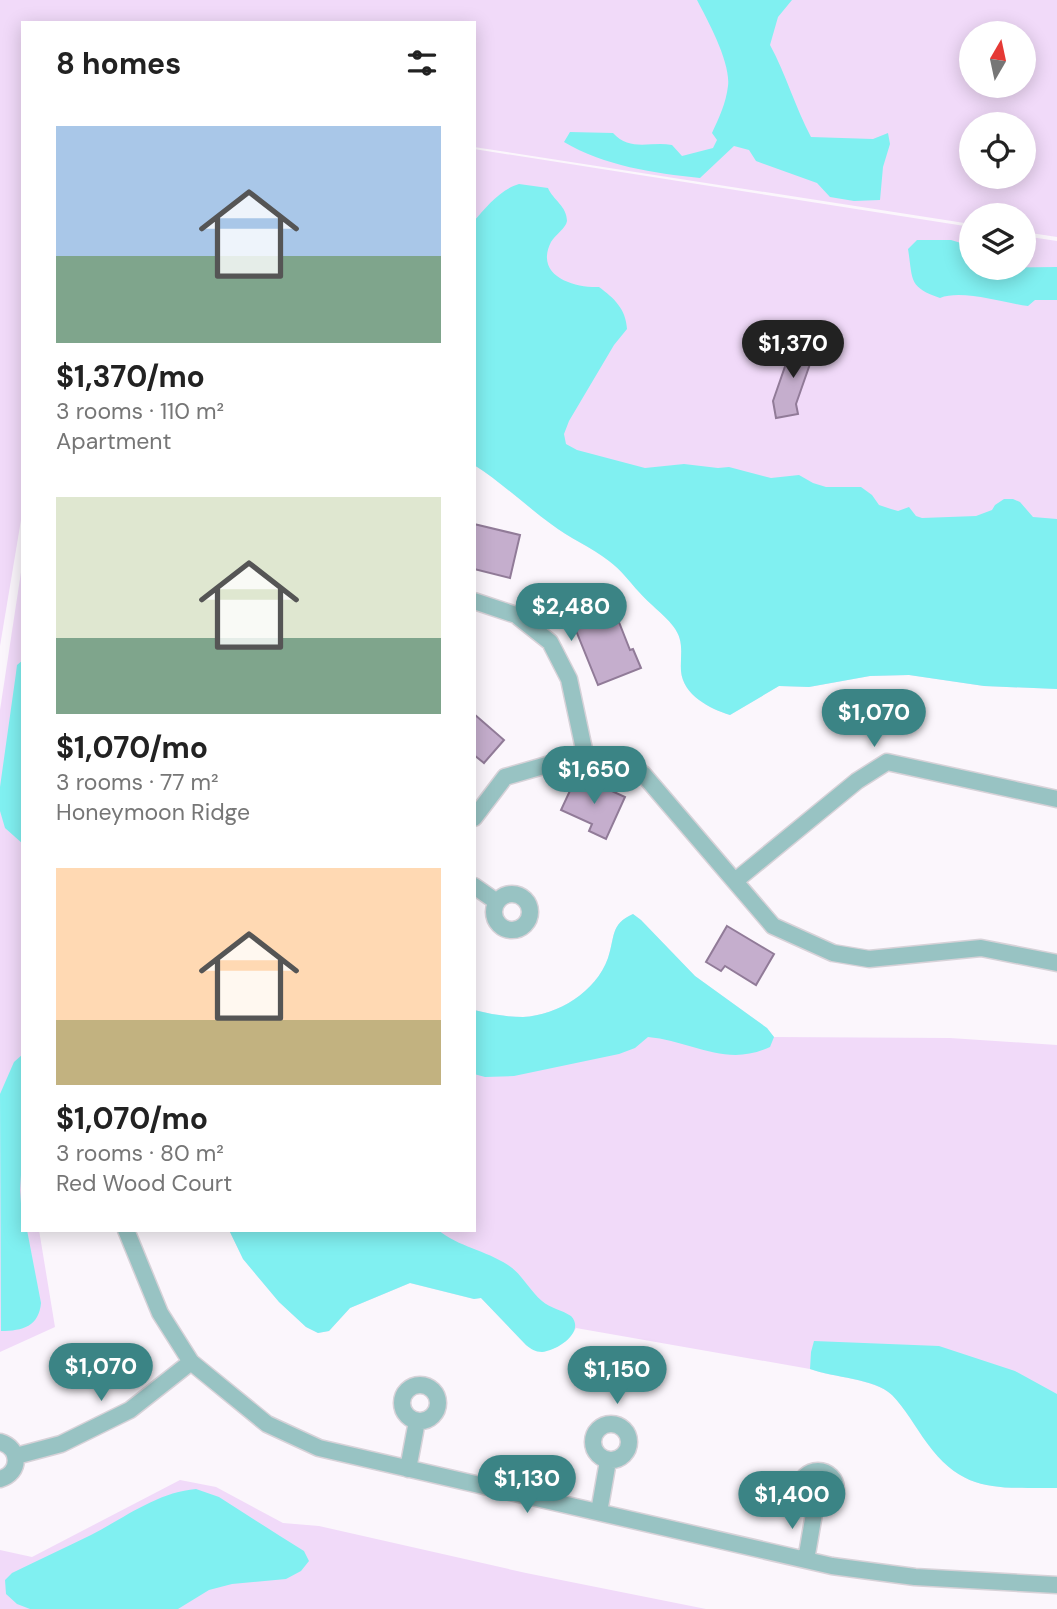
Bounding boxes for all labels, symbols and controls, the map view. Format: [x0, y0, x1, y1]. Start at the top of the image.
north arrow [959, 21, 1036, 98]
map controls [959, 21, 1036, 280]
text: 8 homes [56, 44, 181, 83]
icon: filters [403, 44, 441, 82]
button: locate [959, 112, 1036, 189]
icon: home [186, 171, 312, 297]
button: layers [959, 203, 1036, 280]
pin: $1,370 [736, 320, 850, 380]
text: $1,370 [758, 328, 828, 358]
text: $1,370/mo [56, 357, 205, 396]
text: 3 rooms · 110 m² [56, 396, 224, 426]
text: Apartment [56, 426, 171, 456]
icon: home [186, 542, 312, 668]
pin: $2,480 [514, 584, 628, 643]
text: $2,480 [532, 591, 610, 621]
pin: $1,070 [817, 690, 931, 749]
text: $1,070 [838, 697, 910, 727]
text: $1,070/mo [56, 728, 208, 767]
pin: $1,650 [537, 746, 651, 806]
text: $1,650 [558, 754, 630, 784]
text: 3 rooms · 77 m² [56, 767, 219, 797]
text: Honeymoon Ridge [56, 797, 250, 827]
icon: home [186, 913, 312, 1039]
text: $1,070/mo [56, 1099, 208, 1138]
text: 3 rooms · 80 m² [56, 1138, 224, 1168]
text: Red Wood Court [56, 1168, 232, 1198]
pin: $1,070 [44, 1344, 158, 1403]
pin: $1,150 [560, 1346, 674, 1406]
text: $1,070 [65, 1351, 137, 1381]
text: $1,150 [584, 1354, 650, 1384]
pin: $1,130 [470, 1456, 584, 1515]
text: $1,130 [494, 1463, 560, 1493]
pin: $1,400 [735, 1472, 849, 1531]
text: $1,400 [754, 1479, 830, 1509]

